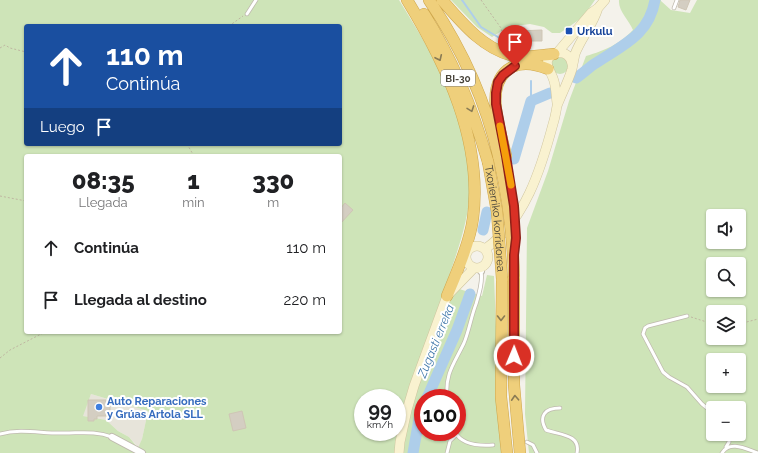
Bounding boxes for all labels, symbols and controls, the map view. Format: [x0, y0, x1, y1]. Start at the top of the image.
pin [498, 25, 532, 66]
place label: Urkulu [577, 25, 613, 38]
marker: Urkulu [564, 26, 574, 36]
icon: arrive [504, 31, 526, 53]
text: 110 m [106, 39, 184, 72]
icon: ahead [40, 40, 92, 92]
one-way arrow [434, 54, 442, 62]
road number: BI-30 [441, 70, 475, 86]
text: Continúa [106, 73, 180, 94]
one-way arrow [466, 105, 475, 112]
icon: arrive [93, 116, 115, 138]
text: Luego [40, 118, 85, 136]
street label: Txorierriko korridorea [482, 164, 508, 272]
text: 08:35 [72, 166, 135, 195]
text: 1 [187, 166, 200, 195]
text: 330 [252, 166, 294, 195]
text: Llegada [79, 195, 128, 210]
text: min [182, 195, 205, 210]
text: m [267, 195, 279, 210]
map controls [706, 209, 746, 441]
button: sound [706, 209, 746, 249]
icon: ahead [40, 237, 62, 259]
text: Continúa [74, 239, 139, 257]
text: 110 m [286, 239, 326, 257]
button: search [706, 257, 746, 297]
icon: arrive [40, 289, 62, 311]
text: Llegada al destino [74, 291, 207, 309]
text: 220 m [284, 291, 326, 309]
water label: Zugasti erreka [415, 302, 457, 381]
button: layers [706, 305, 746, 345]
one-way arrow [497, 315, 505, 321]
position arrow [493, 335, 535, 377]
button: + [706, 353, 746, 393]
speed limit sign: 100 [414, 389, 466, 441]
place label: Auto Reparaciones y Grúas Artola SLL [107, 395, 207, 421]
one-way arrow [511, 395, 519, 401]
text: 99 [368, 398, 392, 422]
button: − [706, 401, 746, 441]
marker: Auto Reparaciones y Grúas Artola SLL [94, 402, 104, 412]
text: km/h [367, 419, 393, 430]

